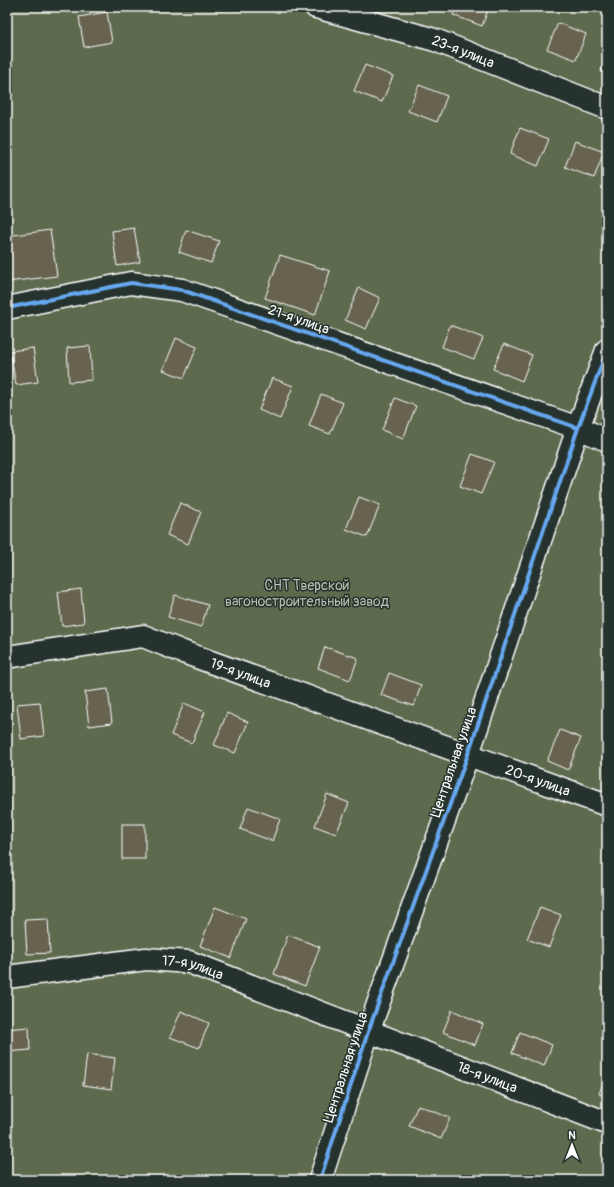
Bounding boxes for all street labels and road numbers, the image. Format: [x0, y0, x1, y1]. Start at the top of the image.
street label: 23-я улица [430, 32, 497, 72]
street label: 21-я улица [266, 301, 332, 338]
street label: 19-я улица [208, 655, 273, 692]
street label: Центральная улица [427, 705, 480, 820]
street label: 20-я улица [503, 761, 573, 800]
street label: 17-я улица [161, 952, 226, 983]
street label: Центральная улица [320, 1009, 371, 1125]
street label: 18-я улица [455, 1058, 520, 1097]

